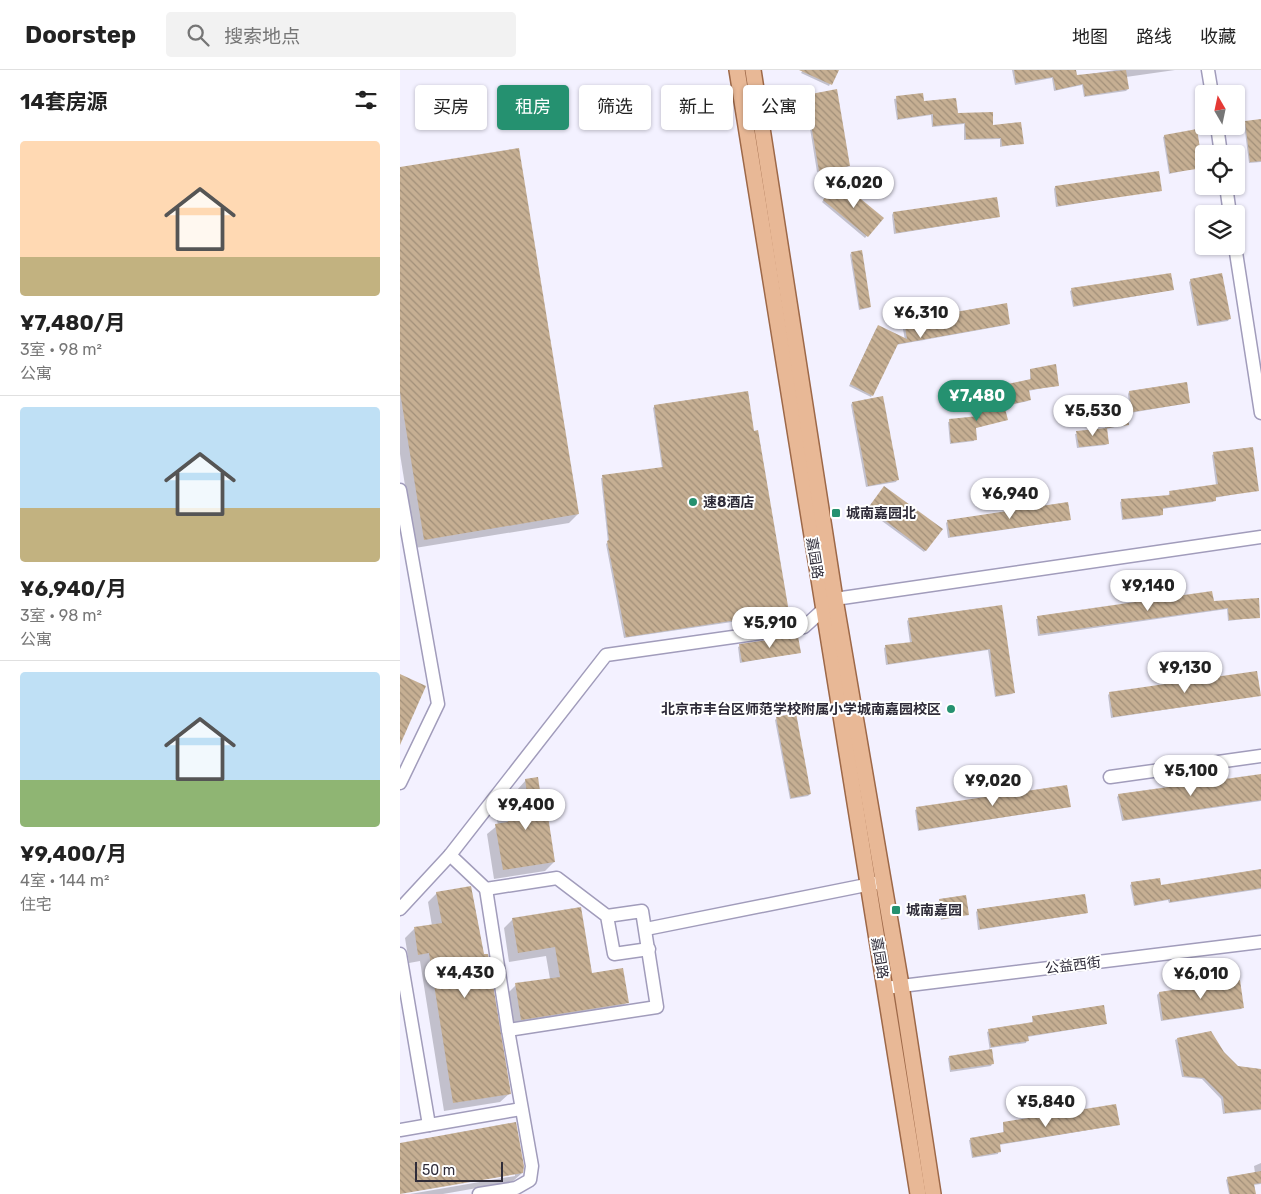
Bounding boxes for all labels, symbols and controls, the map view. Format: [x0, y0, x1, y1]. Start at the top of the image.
search box [166, 12, 516, 57]
text: Doorstep [25, 21, 136, 49]
icon: search [184, 21, 212, 49]
text: 搜索地点 [224, 25, 300, 48]
text: 地图 [1072, 26, 1108, 48]
text: 路线 [1136, 26, 1172, 48]
text: 收藏 [1200, 26, 1236, 48]
chip: 买房 [415, 85, 487, 130]
chip: 租房 [497, 85, 569, 130]
chip: 筛选 [579, 85, 651, 130]
chip: 新上 [661, 85, 733, 130]
chip: 公寓 [743, 85, 815, 130]
north arrow [1195, 85, 1245, 135]
map controls [1195, 85, 1245, 255]
icon: filters [352, 86, 380, 114]
text: 14套房源 [20, 89, 108, 114]
button: locate [1195, 145, 1245, 195]
pin: ¥6,020 [813, 166, 895, 209]
text: ¥6,020 [825, 173, 883, 192]
icon: home [155, 174, 245, 264]
button: layers [1195, 205, 1245, 255]
pin: ¥6,310 [880, 296, 962, 339]
text: ¥6,310 [893, 303, 949, 322]
text: ¥7,480/月 [20, 310, 126, 335]
text: 3室 · 98 m² [20, 340, 102, 359]
text: 公寓 [20, 364, 52, 383]
pin: ¥7,480 [936, 380, 1018, 422]
text: ¥7,480 [949, 386, 1005, 405]
pin: ¥5,530 [1052, 394, 1134, 437]
text: ¥5,530 [1064, 401, 1122, 420]
icon: home [155, 439, 245, 529]
pin: ¥6,940 [969, 478, 1051, 520]
text: ¥6,940 [981, 484, 1039, 503]
place label: 速8酒店 [703, 494, 754, 511]
marker: 速8酒店 [687, 496, 699, 508]
place label: 城南嘉园北 [846, 505, 916, 522]
marker: 城南嘉园北 [830, 507, 842, 519]
street label: 嘉园路 [803, 536, 826, 580]
pin: ¥9,140 [1107, 570, 1189, 612]
text: ¥6,940/月 [20, 576, 127, 601]
text: ¥9,140 [1121, 576, 1175, 595]
text: 3室 · 98 m² [20, 606, 102, 625]
pin: ¥5,910 [729, 606, 811, 649]
text: ¥5,910 [743, 613, 797, 632]
text: 公寓 [20, 630, 52, 649]
pin: ¥9,130 [1144, 652, 1226, 694]
text: ¥9,130 [1158, 658, 1212, 677]
place label: 北京市丰台区师范学校附属小学城南嘉园校区 [661, 701, 941, 718]
marker: 北京市丰台区师范学校附属小学城南嘉园校区 [945, 703, 957, 715]
icon: home [155, 704, 245, 794]
pin: ¥5,100 [1150, 754, 1232, 797]
text: ¥5,100 [1164, 761, 1218, 780]
pin: ¥9,020 [952, 764, 1034, 807]
text: ¥9,020 [965, 771, 1021, 790]
pin: ¥9,400 [485, 788, 567, 831]
text: ¥9,400 [497, 795, 555, 814]
text: ¥9,400/月 [20, 841, 127, 866]
text: 4室 · 144 m² [20, 871, 109, 890]
text: 住宅 [20, 895, 52, 914]
place label: 城南嘉园 [906, 902, 962, 919]
marker: 城南嘉园 [890, 904, 902, 916]
street label: 嘉园路 [868, 936, 891, 980]
street label: 公益西街 [1044, 954, 1102, 977]
pin: ¥4,430 [424, 956, 506, 999]
pin: ¥6,010 [1160, 958, 1242, 1000]
text: ¥4,430 [436, 963, 494, 982]
text: ¥6,010 [1173, 964, 1229, 983]
pin: ¥5,840 [1005, 1086, 1087, 1128]
text: ¥5,840 [1017, 1092, 1075, 1111]
scale bar [415, 1159, 502, 1182]
text: 50 m [422, 1162, 455, 1179]

